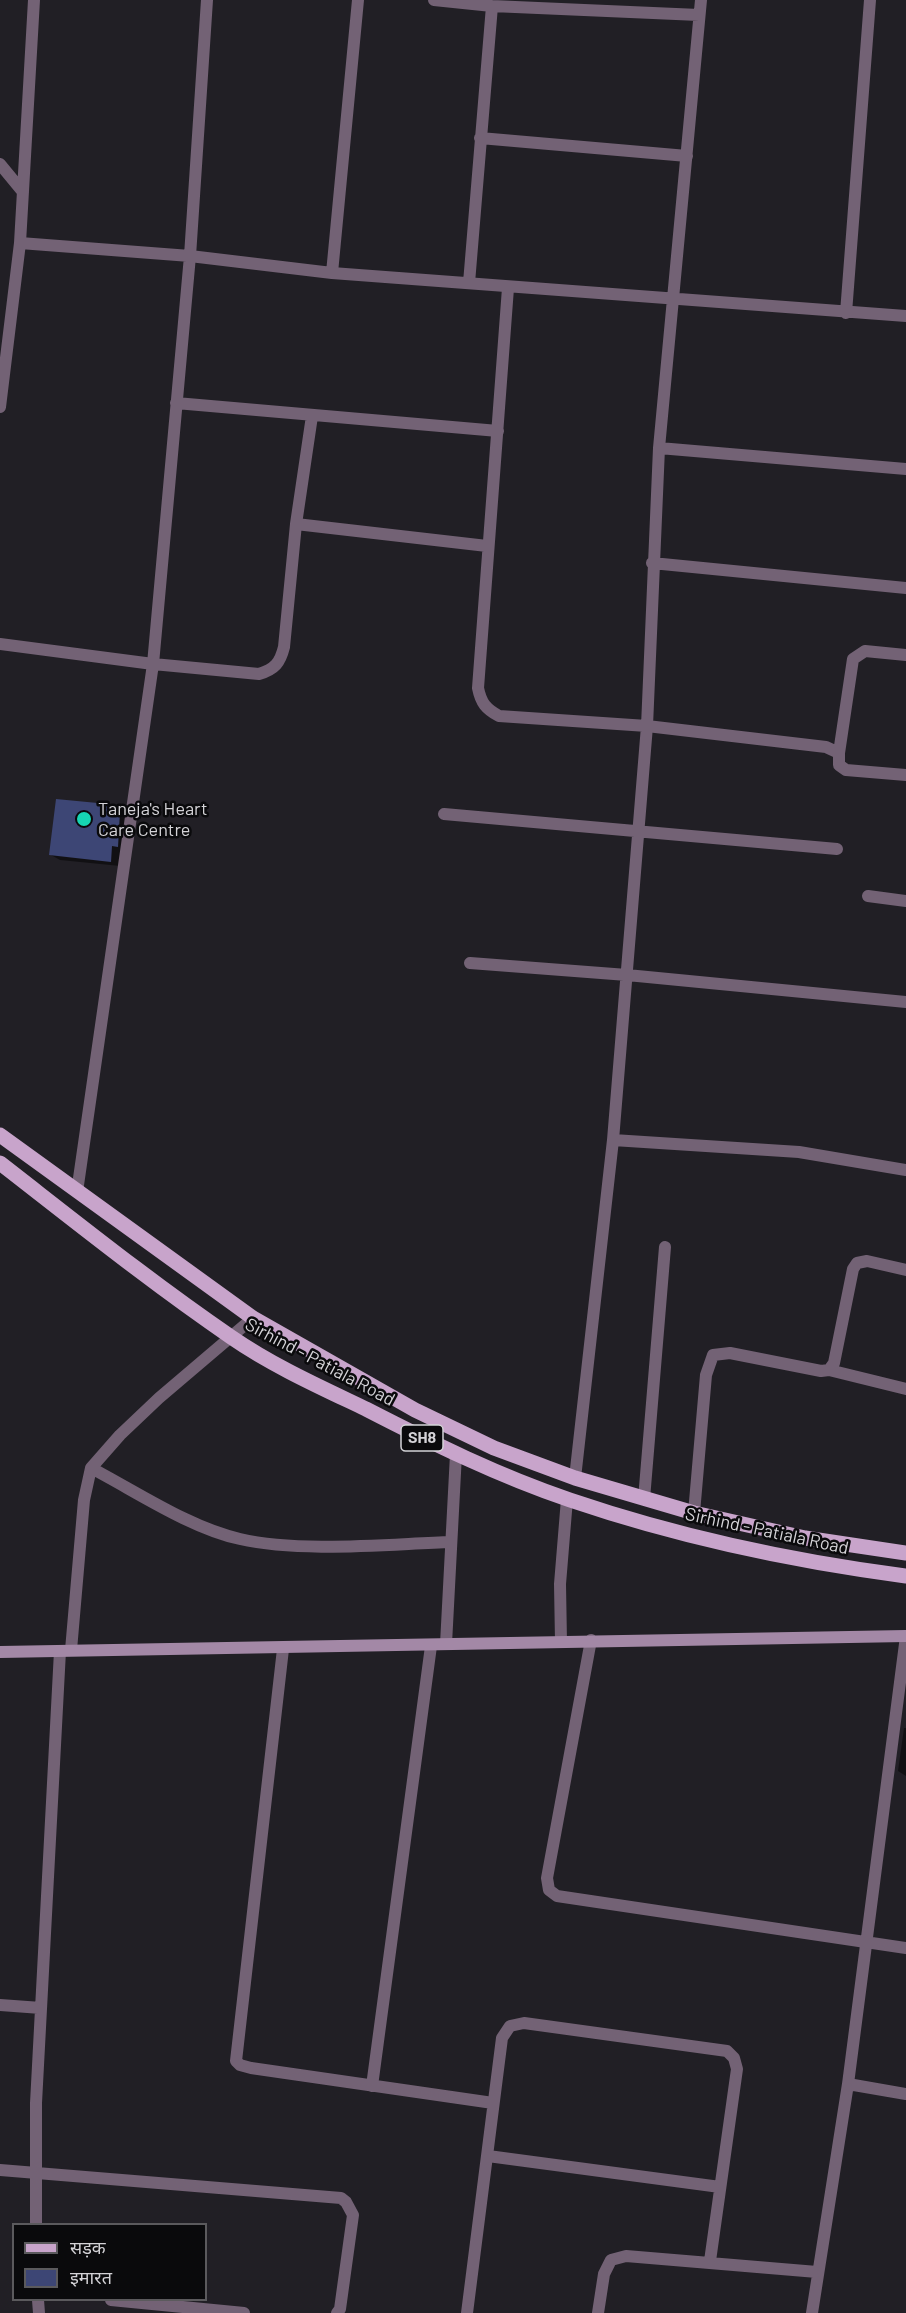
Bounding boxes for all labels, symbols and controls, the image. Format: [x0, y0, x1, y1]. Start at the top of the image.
place label: Taneja's Heart Care Centre [98, 798, 207, 840]
marker: Taneja's Heart Care Centre [75, 810, 93, 828]
street label: Sirhind - Patiala Road [241, 1313, 399, 1411]
road number: SH8 [401, 1425, 443, 1451]
street label: Sirhind - Patiala Road [683, 1503, 851, 1559]
legend [12, 2223, 207, 2301]
text: सड़क [70, 2236, 106, 2258]
text: इमारत [70, 2266, 112, 2288]

